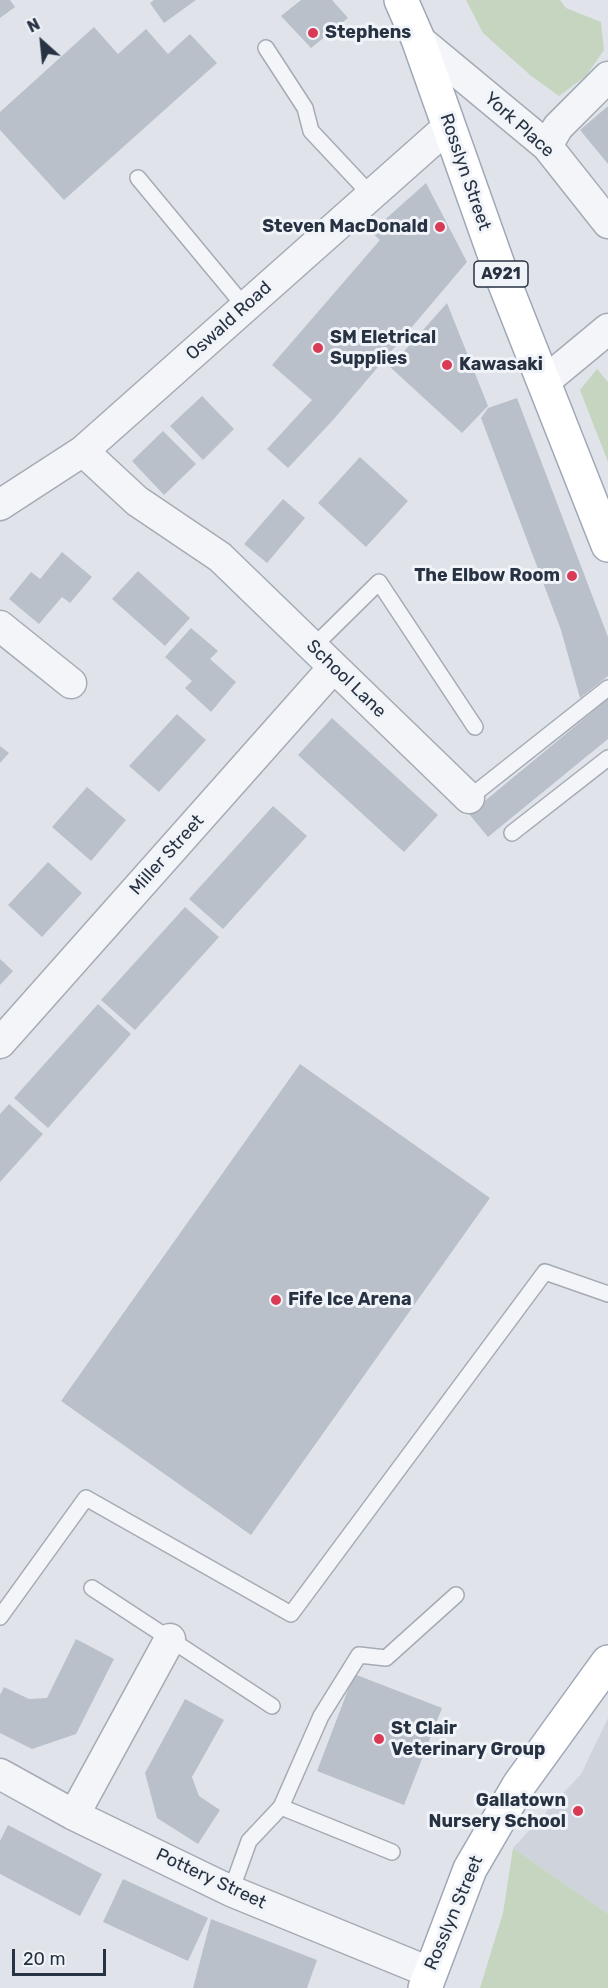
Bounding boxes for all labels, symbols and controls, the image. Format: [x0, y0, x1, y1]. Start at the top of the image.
north arrow [12, 12, 72, 72]
text: N [24, 14, 43, 37]
place label: Stephens [325, 22, 411, 44]
marker: Stephens [306, 26, 320, 40]
street label: York Place [479, 88, 559, 162]
street label: Rosslyn Street [435, 111, 495, 233]
place label: Steven MacDonald [262, 216, 428, 238]
marker: Steven MacDonald [433, 220, 447, 234]
road number: A921 [474, 261, 528, 287]
street label: Oswald Road [182, 277, 276, 365]
place label: SM Eletrical Supplies [330, 327, 436, 370]
marker: SM Eletrical Supplies [311, 341, 325, 355]
place label: Kawasaki [459, 354, 543, 376]
marker: Kawasaki [440, 358, 454, 372]
place label: The Elbow Room [414, 565, 560, 587]
marker: The Elbow Room [565, 569, 579, 583]
street label: School Lane [302, 636, 390, 722]
street label: Miller Street [125, 810, 209, 900]
place label: Fife Ice Arena [288, 1289, 411, 1311]
marker: Fife Ice Arena [269, 1293, 283, 1307]
place label: St Clair Veterinary Group [391, 1718, 545, 1760]
marker: St Clair Veterinary Group [372, 1732, 386, 1746]
place label: Gallatown Nursery School [429, 1790, 566, 1832]
marker: Gallatown Nursery School [571, 1804, 585, 1818]
street label: Pottery Street [152, 1844, 270, 1914]
street label: Rosslyn Street [420, 1853, 488, 1973]
scale bar [15, 1937, 110, 1975]
text: 20 m [23, 1948, 65, 1970]

